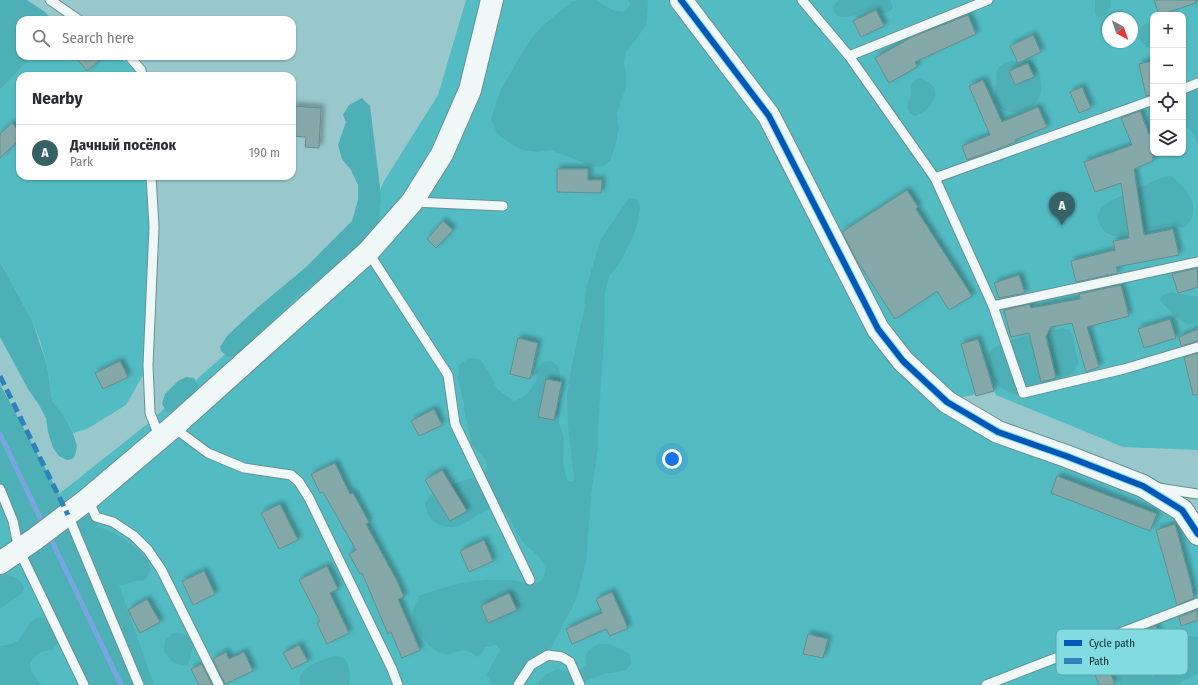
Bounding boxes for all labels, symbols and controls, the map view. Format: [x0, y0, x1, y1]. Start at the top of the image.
north arrow [1102, 12, 1138, 48]
map controls [1150, 12, 1186, 156]
button: + [1150, 12, 1186, 48]
search box [16, 16, 296, 60]
icon: search [30, 27, 52, 49]
text: Search here [62, 29, 134, 47]
button: − [1150, 48, 1186, 84]
button: locate [1150, 84, 1186, 120]
text: Nearby [32, 88, 83, 109]
button: layers [1150, 120, 1186, 156]
text: Дачный посёлок [70, 136, 176, 154]
text: A [41, 145, 49, 160]
text: 190 m [249, 145, 280, 160]
text: Park [70, 154, 93, 169]
pin: A [1049, 192, 1075, 225]
your location [662, 449, 682, 469]
legend [1056, 629, 1188, 675]
text: Cycle path [1089, 637, 1135, 650]
text: Path [1089, 655, 1109, 668]

